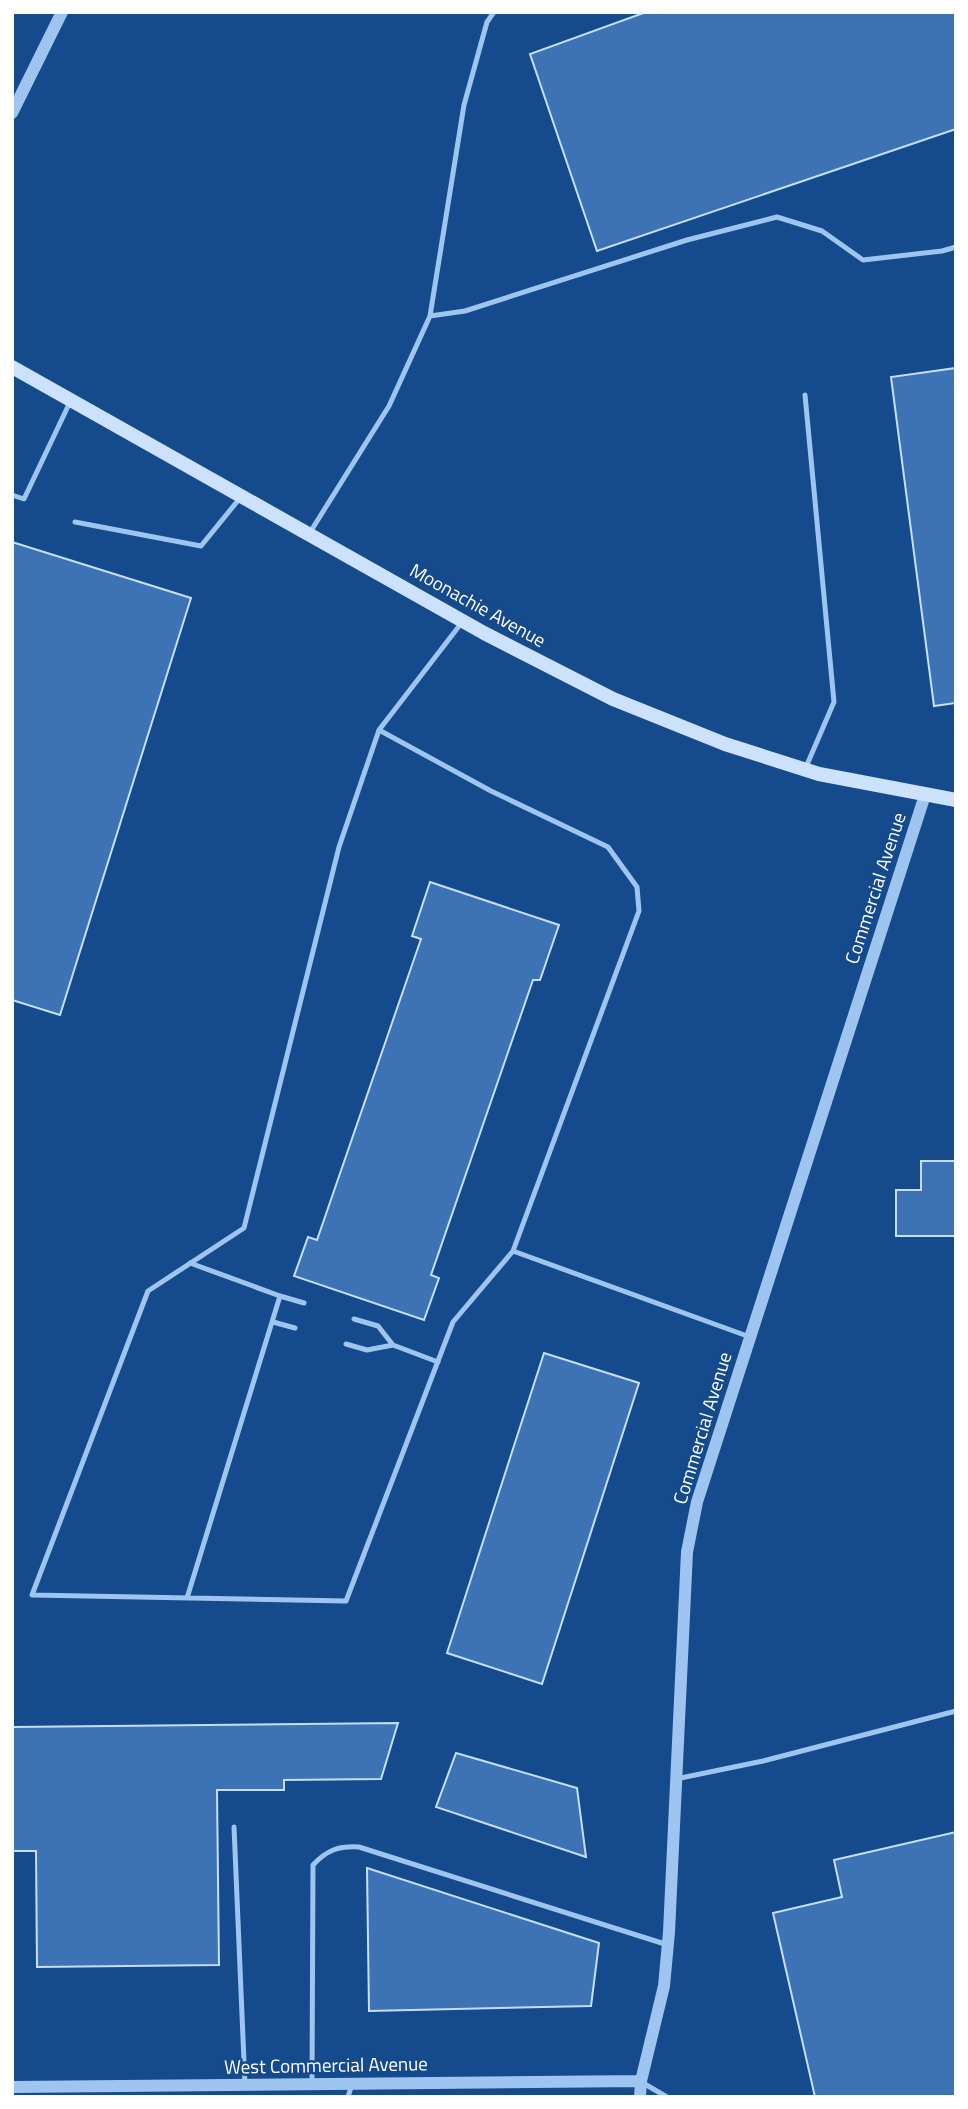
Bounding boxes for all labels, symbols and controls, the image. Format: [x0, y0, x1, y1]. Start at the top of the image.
street label: Moonachie Avenue [405, 555, 552, 654]
street label: Commercial Avenue [836, 808, 913, 967]
street label: Commercial Avenue [665, 1348, 738, 1508]
street label: West Commercial Avenue [224, 2048, 428, 2081]

